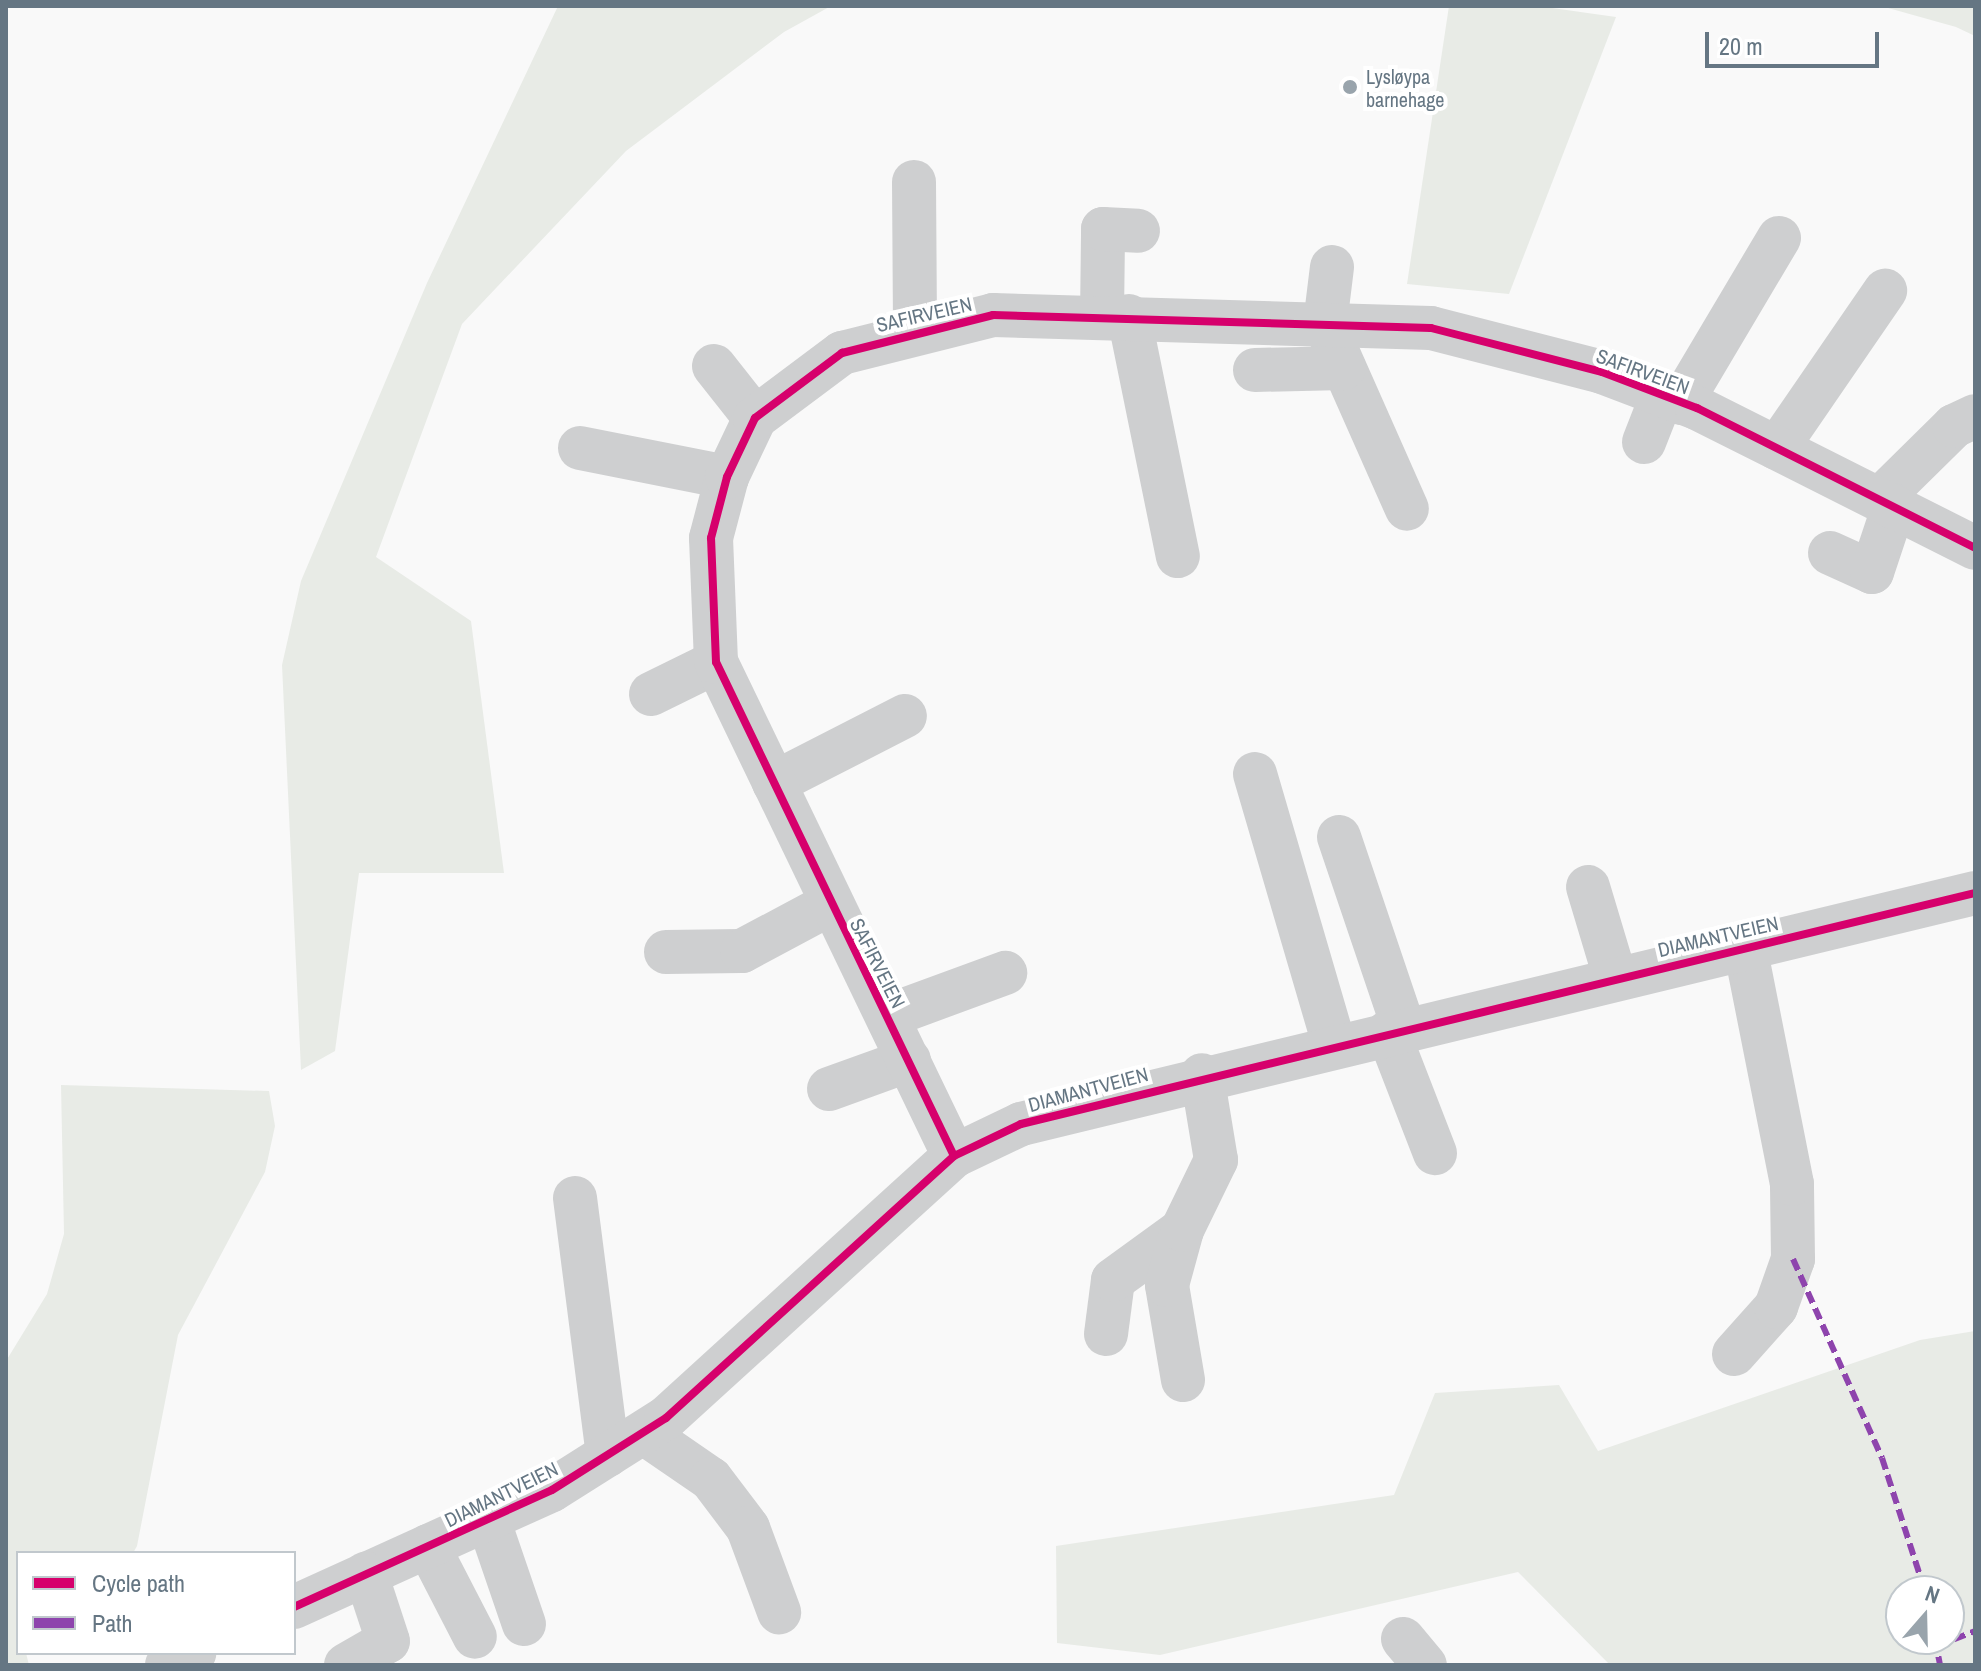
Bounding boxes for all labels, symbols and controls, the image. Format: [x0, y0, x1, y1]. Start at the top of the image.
scale bar [1709, 16, 1883, 66]
text: 20 m [1719, 30, 1763, 62]
place label: Lysløypa barnehage [1366, 64, 1444, 111]
marker: Lysløypa barnehage [1341, 78, 1359, 96]
street label: SAFIRVEIEN [874, 291, 974, 337]
street label: SAFIRVEIEN [1593, 343, 1693, 399]
street label: DIAMANTVEIEN [1655, 910, 1781, 962]
street label: SAFIRVEIEN [845, 914, 911, 1012]
street label: DIAMANTVEIEN [1025, 1061, 1151, 1117]
street label: DIAMANTVEIEN [440, 1456, 562, 1532]
legend [16, 1551, 296, 1655]
text: Cycle path [92, 1567, 185, 1599]
north arrow [1885, 1575, 1965, 1655]
text: N [1921, 1578, 1944, 1611]
text: Path [92, 1607, 133, 1639]

